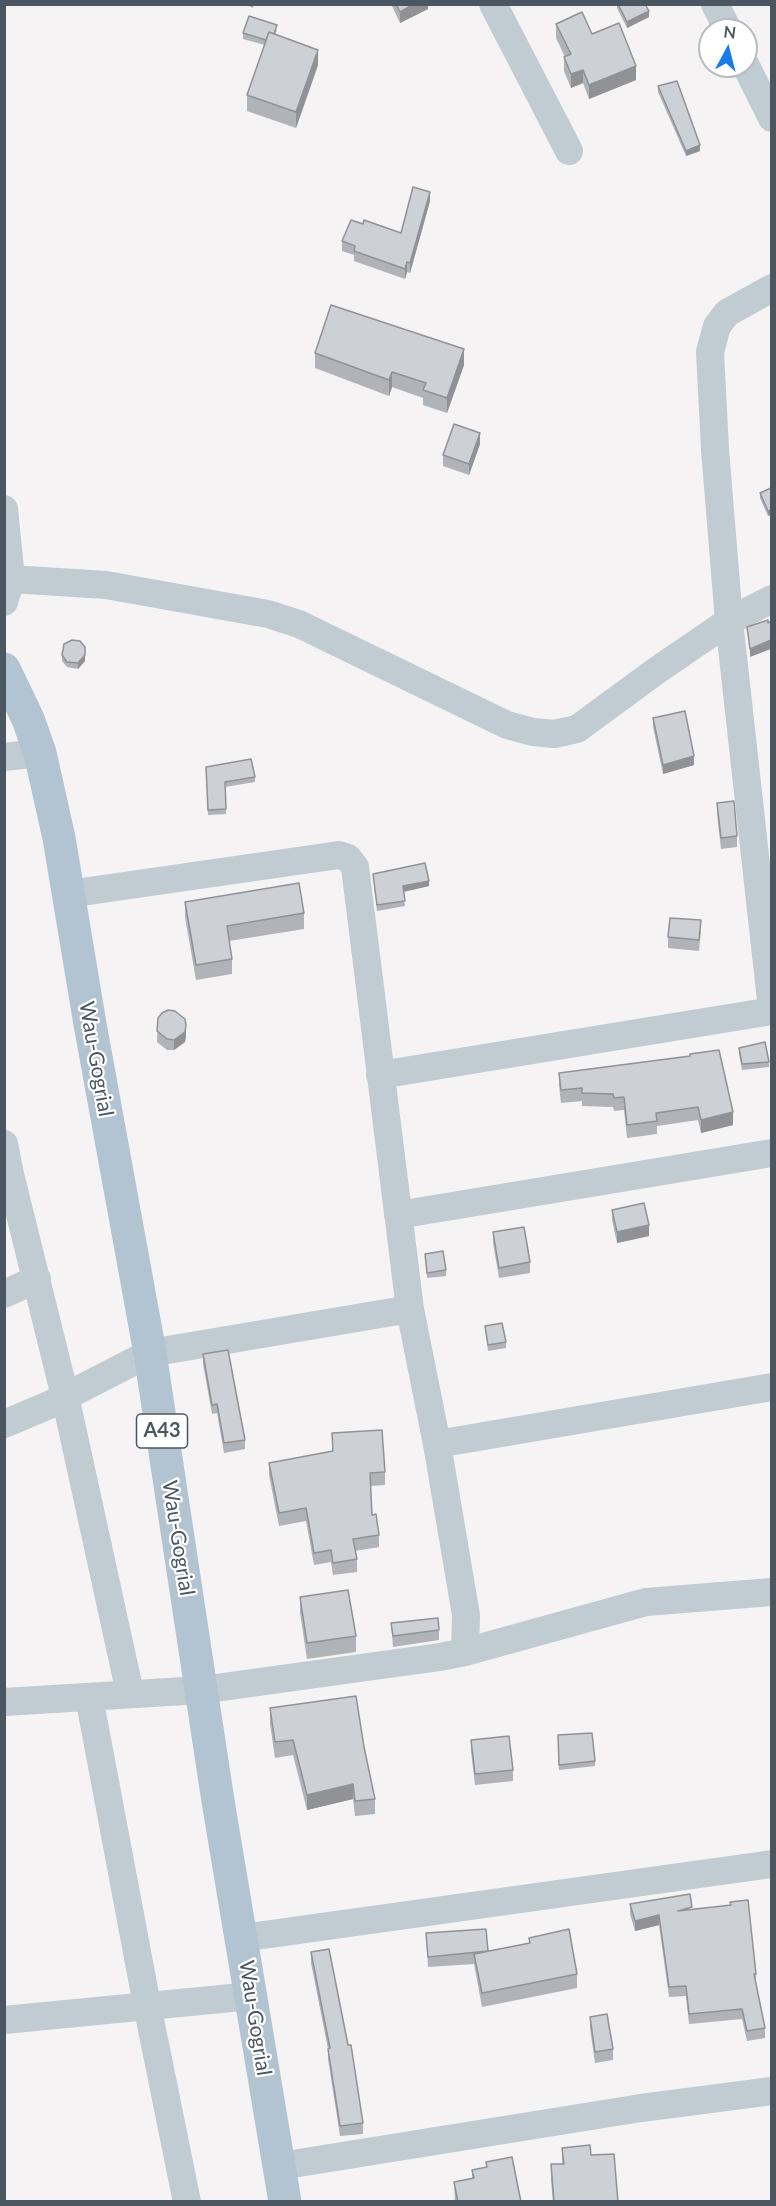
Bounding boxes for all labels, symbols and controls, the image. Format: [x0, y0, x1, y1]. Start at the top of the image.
north arrow [698, 18, 758, 78]
text: N [723, 21, 737, 42]
street label: Wau-Gogrial [73, 999, 119, 1119]
road number: A43 [136, 1414, 188, 1448]
street label: Wau-Gogrial [156, 1478, 200, 1598]
street label: Wau-Gogrial [233, 1958, 277, 2078]

